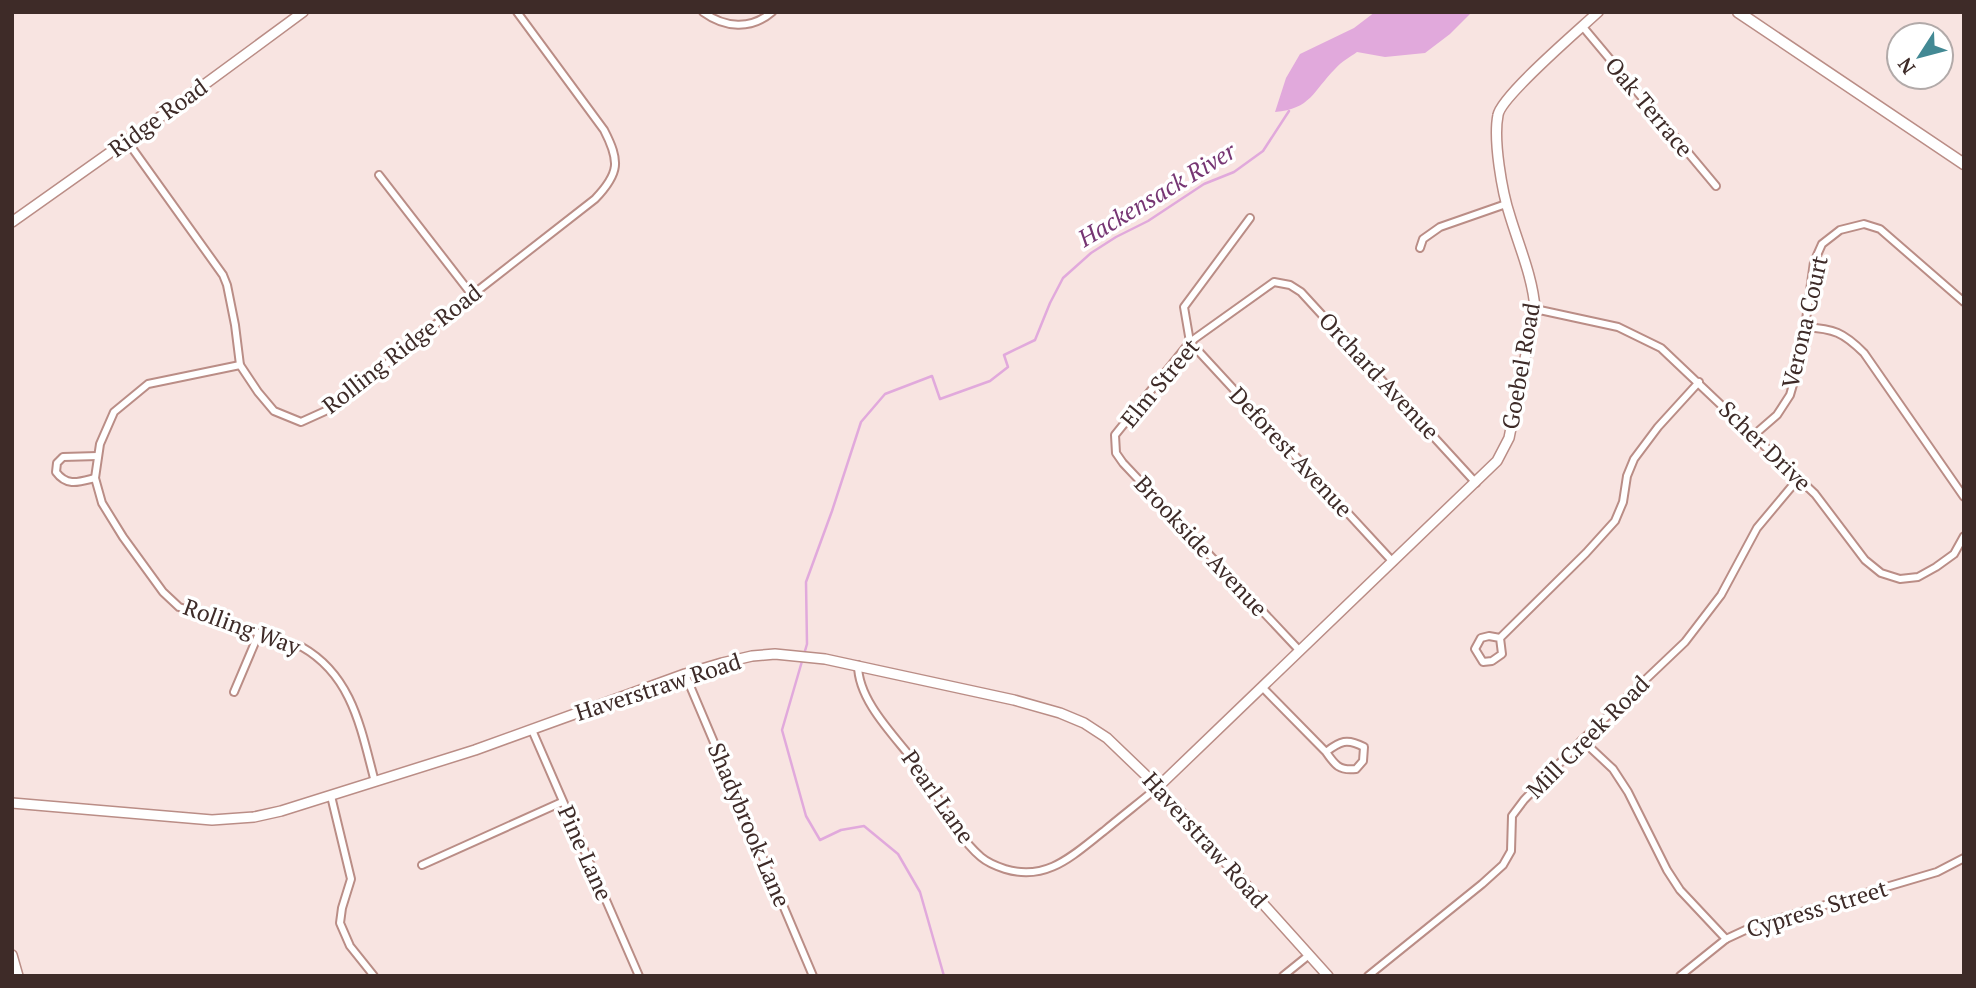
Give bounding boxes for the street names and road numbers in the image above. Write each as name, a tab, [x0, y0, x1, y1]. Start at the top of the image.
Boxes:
street label: Oak Terrace	[1598, 50, 1700, 163]
street label: Ridge Road	[102, 71, 213, 164]
street label: Verona Court	[1774, 252, 1835, 391]
street label: Rolling Ridge Road	[316, 277, 488, 421]
street label: Goebel Road	[1494, 300, 1547, 432]
street label: Orchard Avenue	[1312, 305, 1447, 446]
street label: Elm Street	[1113, 331, 1206, 434]
street label: Deforest Avenue	[1223, 380, 1360, 523]
street label: Scher Drive	[1712, 394, 1818, 498]
street label: Brookside Avenue	[1128, 469, 1275, 623]
street label: Rolling Way	[179, 591, 305, 662]
street label: Haverstraw Road	[571, 645, 745, 728]
street label: Mill Creek Road	[1519, 668, 1656, 805]
street label: Shadybrook Lane	[701, 738, 798, 912]
street label: Pearl Lane	[895, 744, 982, 849]
street label: Haverstraw Road	[1136, 765, 1275, 914]
street label: Pine Lane	[551, 800, 620, 905]
street label: Cypress Street	[1742, 872, 1892, 945]

